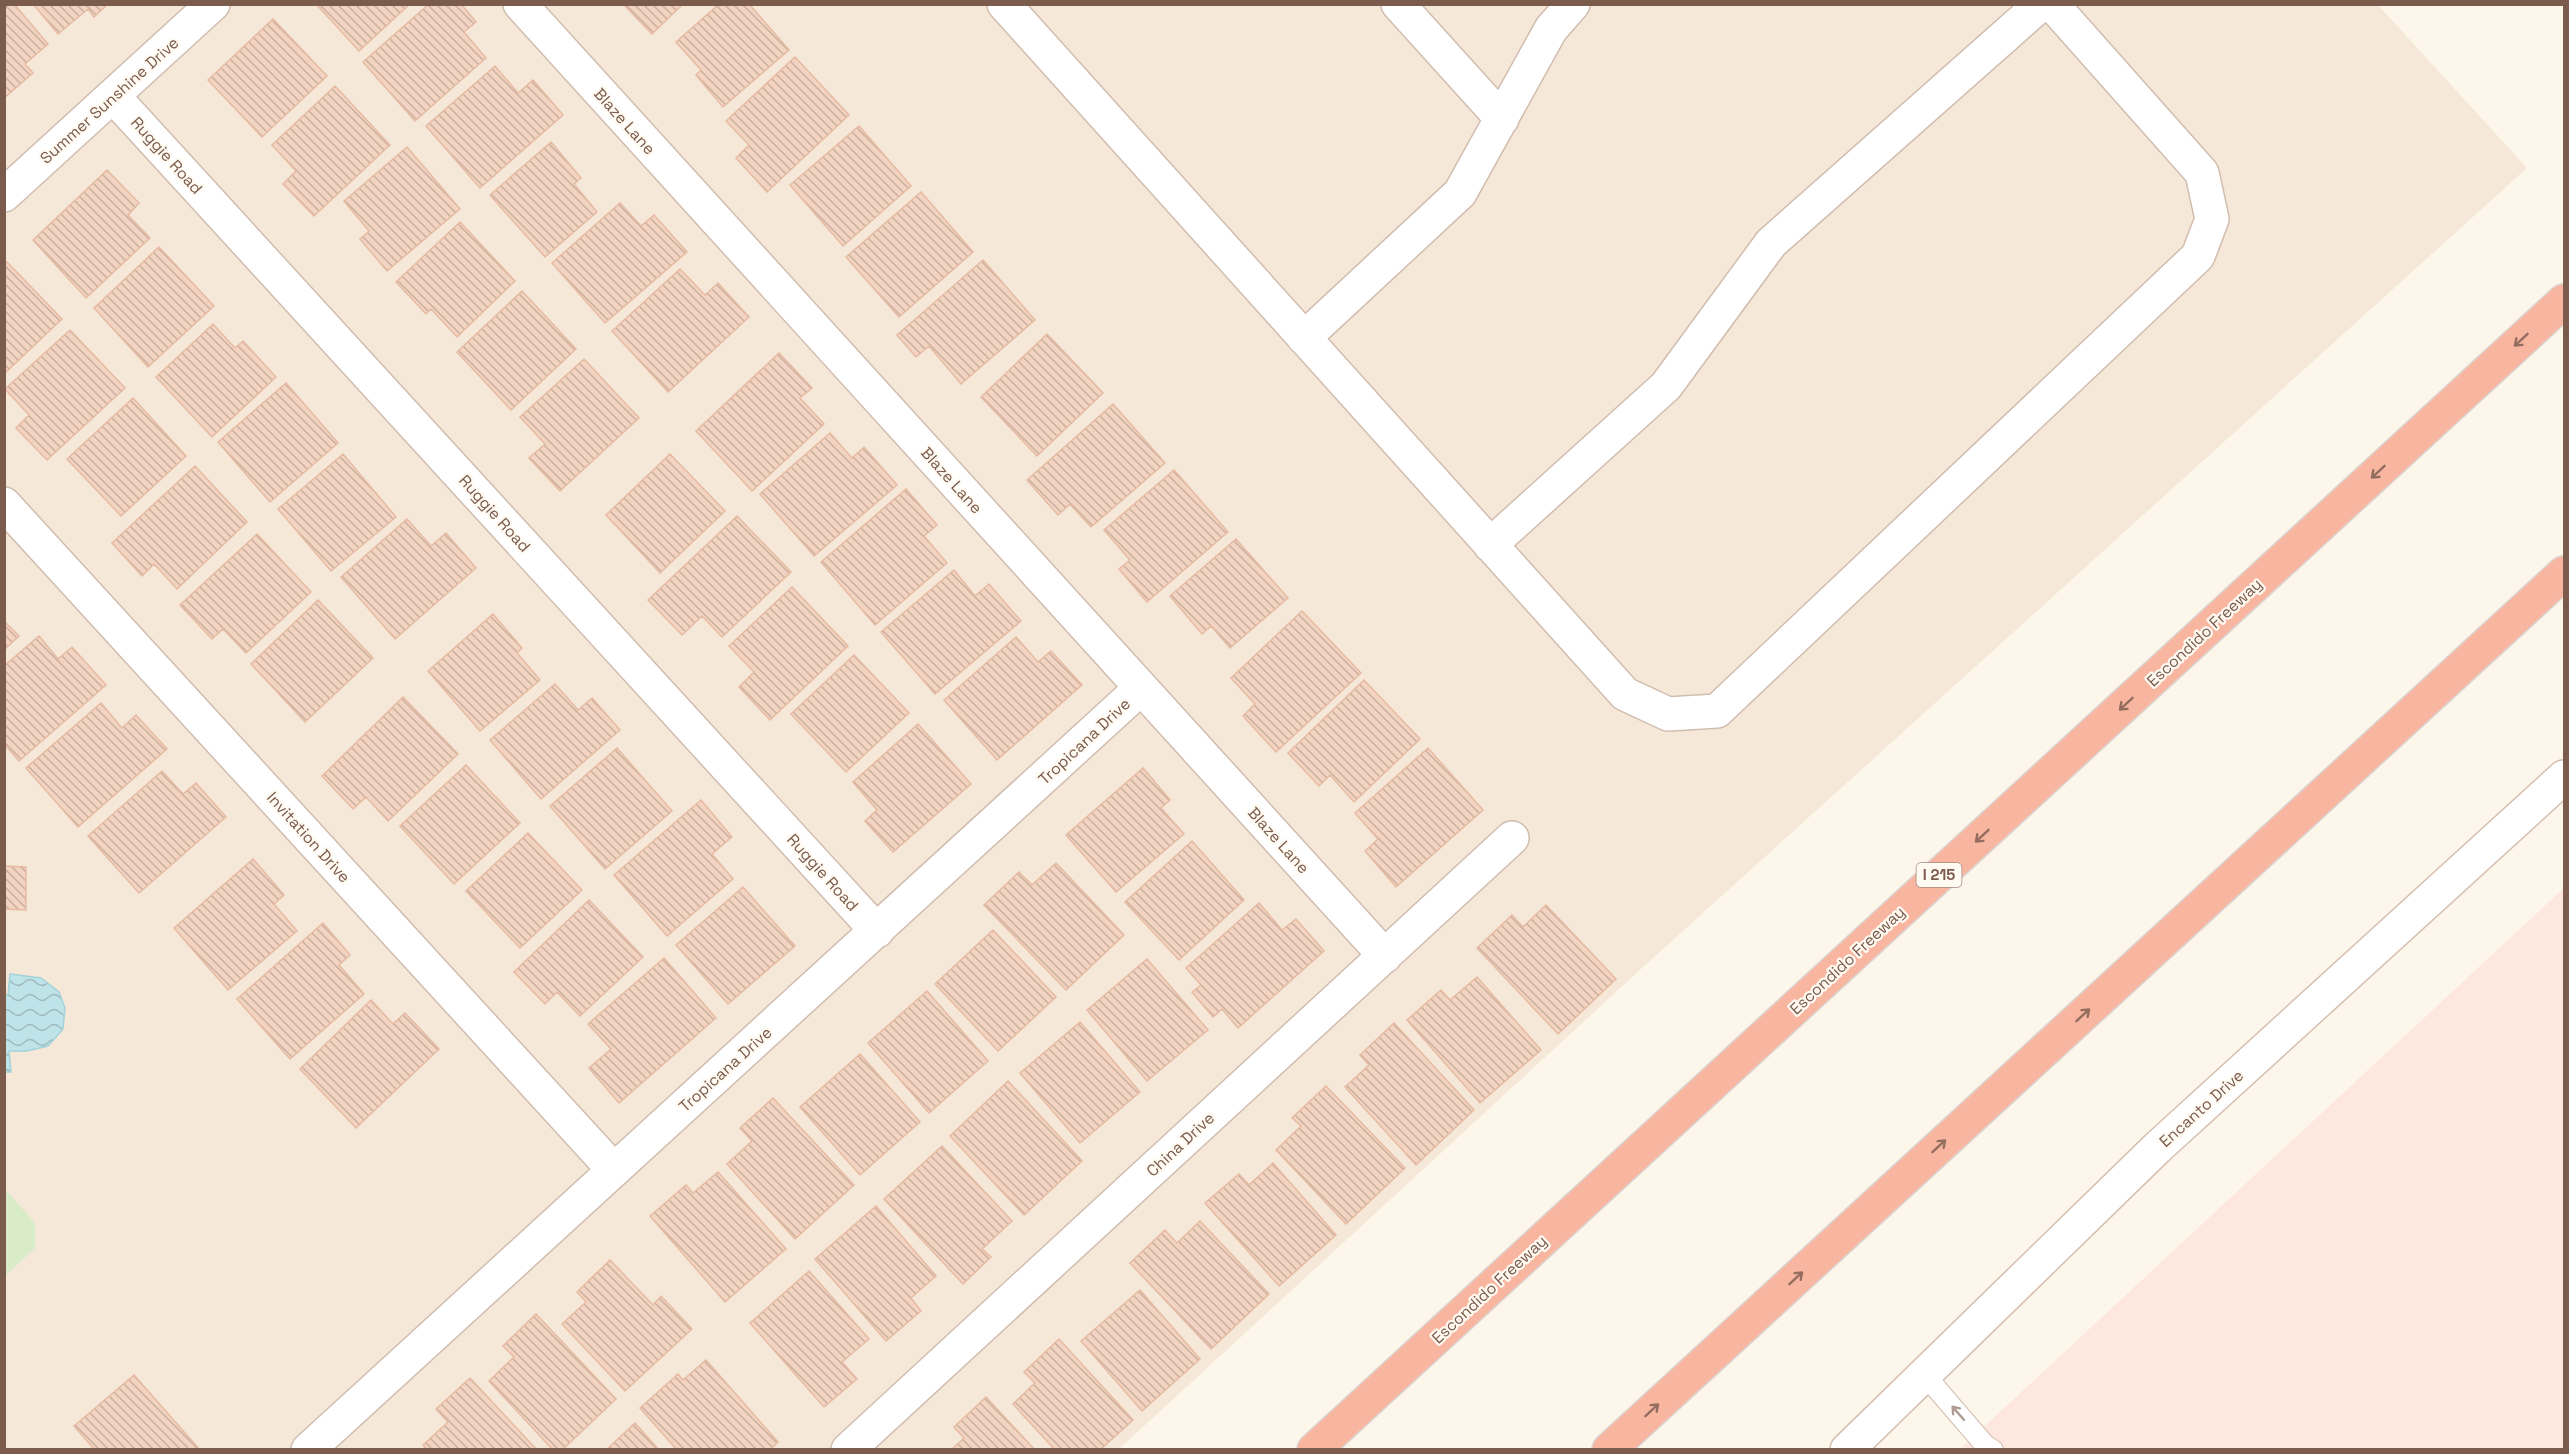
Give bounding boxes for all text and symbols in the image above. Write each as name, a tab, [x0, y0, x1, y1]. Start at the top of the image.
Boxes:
street label: Summer Sunshine Drive	[35, 32, 183, 168]
street label: Blaze Lane	[589, 84, 660, 159]
street label: Ruggie Road	[126, 112, 207, 198]
one-way arrow	[2514, 333, 2529, 348]
street label: Blaze Lane	[916, 443, 987, 518]
one-way arrow	[2370, 465, 2385, 480]
street label: Ruggie Road	[454, 470, 535, 556]
street label: Escondido Freeway	[2142, 574, 2266, 691]
street label: Tropicana Drive	[1034, 693, 1135, 789]
one-way arrow	[2119, 697, 2134, 711]
street label: Invitation Drive	[262, 787, 355, 887]
street label: Blaze Lane	[1243, 803, 1314, 878]
street label: Ruggie Road	[782, 829, 863, 915]
one-way arrow	[1975, 829, 1990, 843]
road number: I 215	[1916, 863, 1962, 887]
street label: Escondido Freeway	[1785, 902, 1909, 1019]
one-way arrow	[2075, 1008, 2090, 1022]
street label: Tropicana Drive	[674, 1022, 776, 1117]
street label: Encanto Drive	[2155, 1065, 2248, 1152]
street label: China Drive	[1142, 1108, 1219, 1181]
one-way arrow	[1932, 1139, 1947, 1154]
street label: Escondido Freeway	[1427, 1231, 1551, 1348]
one-way arrow	[1788, 1271, 1803, 1285]
one-way arrow	[1644, 1403, 1659, 1417]
one-way arrow	[1951, 1406, 1965, 1421]

